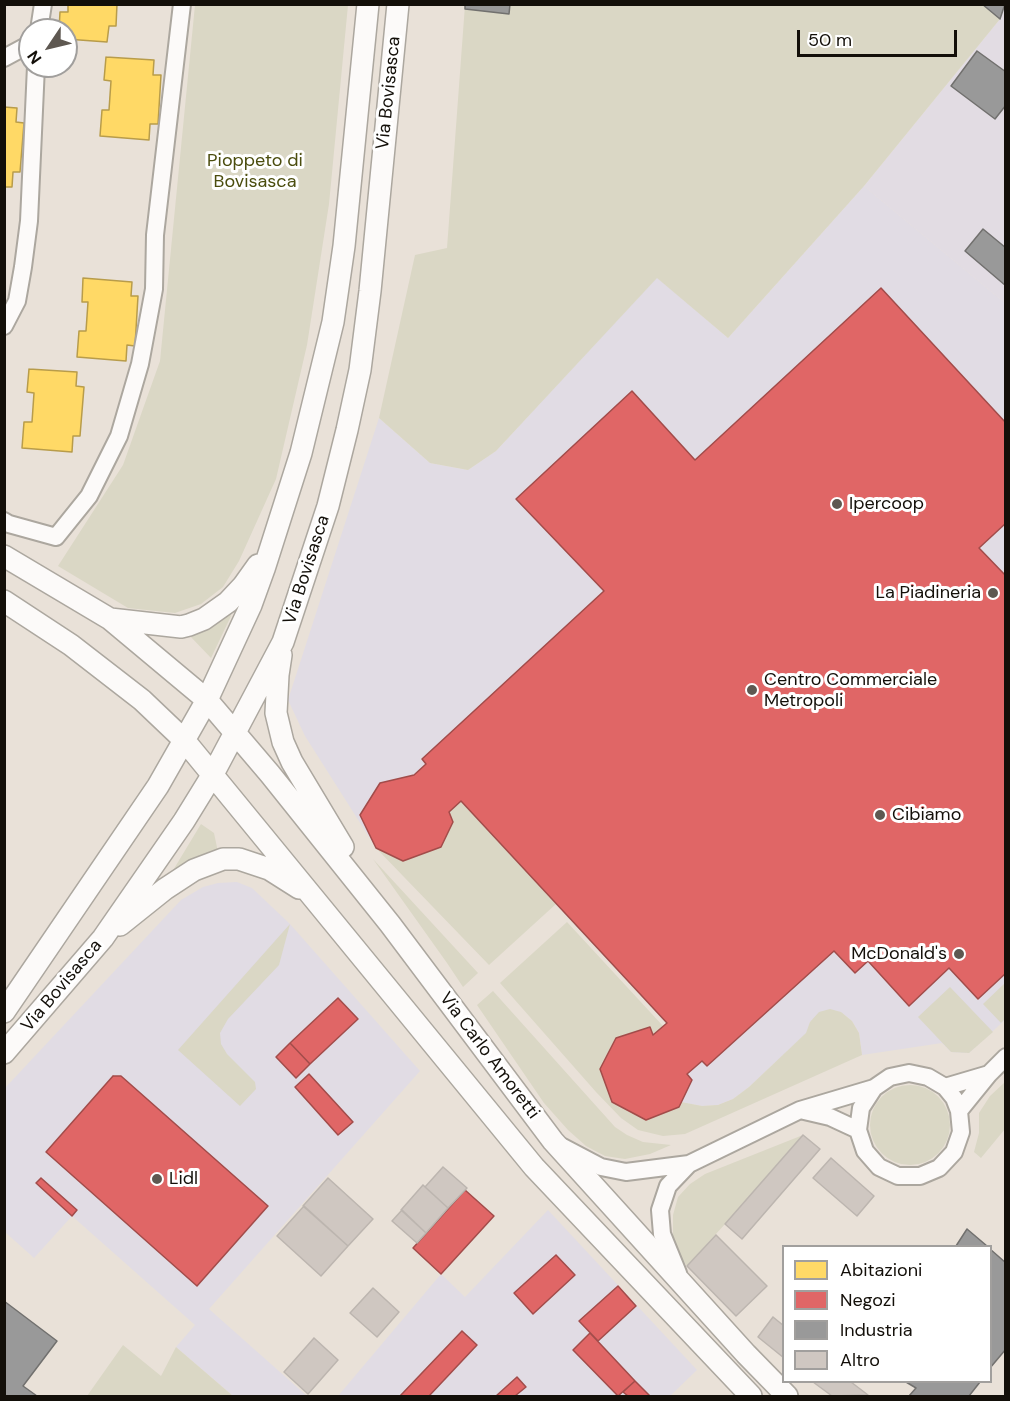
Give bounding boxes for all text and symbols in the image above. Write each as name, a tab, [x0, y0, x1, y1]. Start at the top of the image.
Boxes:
north arrow	[18, 18, 78, 78]
scale bar	[800, 18, 960, 56]
text: 50 m	[808, 28, 852, 52]
street label: Via Bovisasca	[372, 35, 406, 151]
text: N	[23, 47, 46, 68]
park label: Pioppeto di Bovisasca	[207, 150, 303, 192]
place label: Ipercoop	[849, 493, 924, 515]
marker: Ipercoop	[830, 497, 844, 511]
street label: Via Bovisasca	[279, 513, 335, 627]
place label: La Piadineria	[875, 582, 981, 604]
marker: La Piadineria	[986, 586, 1000, 600]
place label: Centro Commerciale Metropoli	[764, 669, 937, 712]
marker: Centro Commerciale Metropoli	[745, 683, 759, 697]
place label: Cibiamo	[892, 804, 961, 826]
marker: Cibiamo	[873, 808, 887, 822]
street label: Via Bovisasca	[17, 935, 107, 1037]
place label: McDonald's	[851, 943, 947, 965]
marker: McDonald's	[952, 947, 966, 961]
street label: Via Carlo Amoretti	[434, 988, 544, 1124]
place label: Lidl	[169, 1168, 198, 1190]
marker: Lidl	[150, 1172, 164, 1186]
legend	[782, 1245, 992, 1383]
text: Abitazioni	[840, 1258, 922, 1282]
text: Negozi	[840, 1288, 896, 1312]
text: Industria	[840, 1318, 913, 1342]
text: Altro	[840, 1348, 880, 1372]

